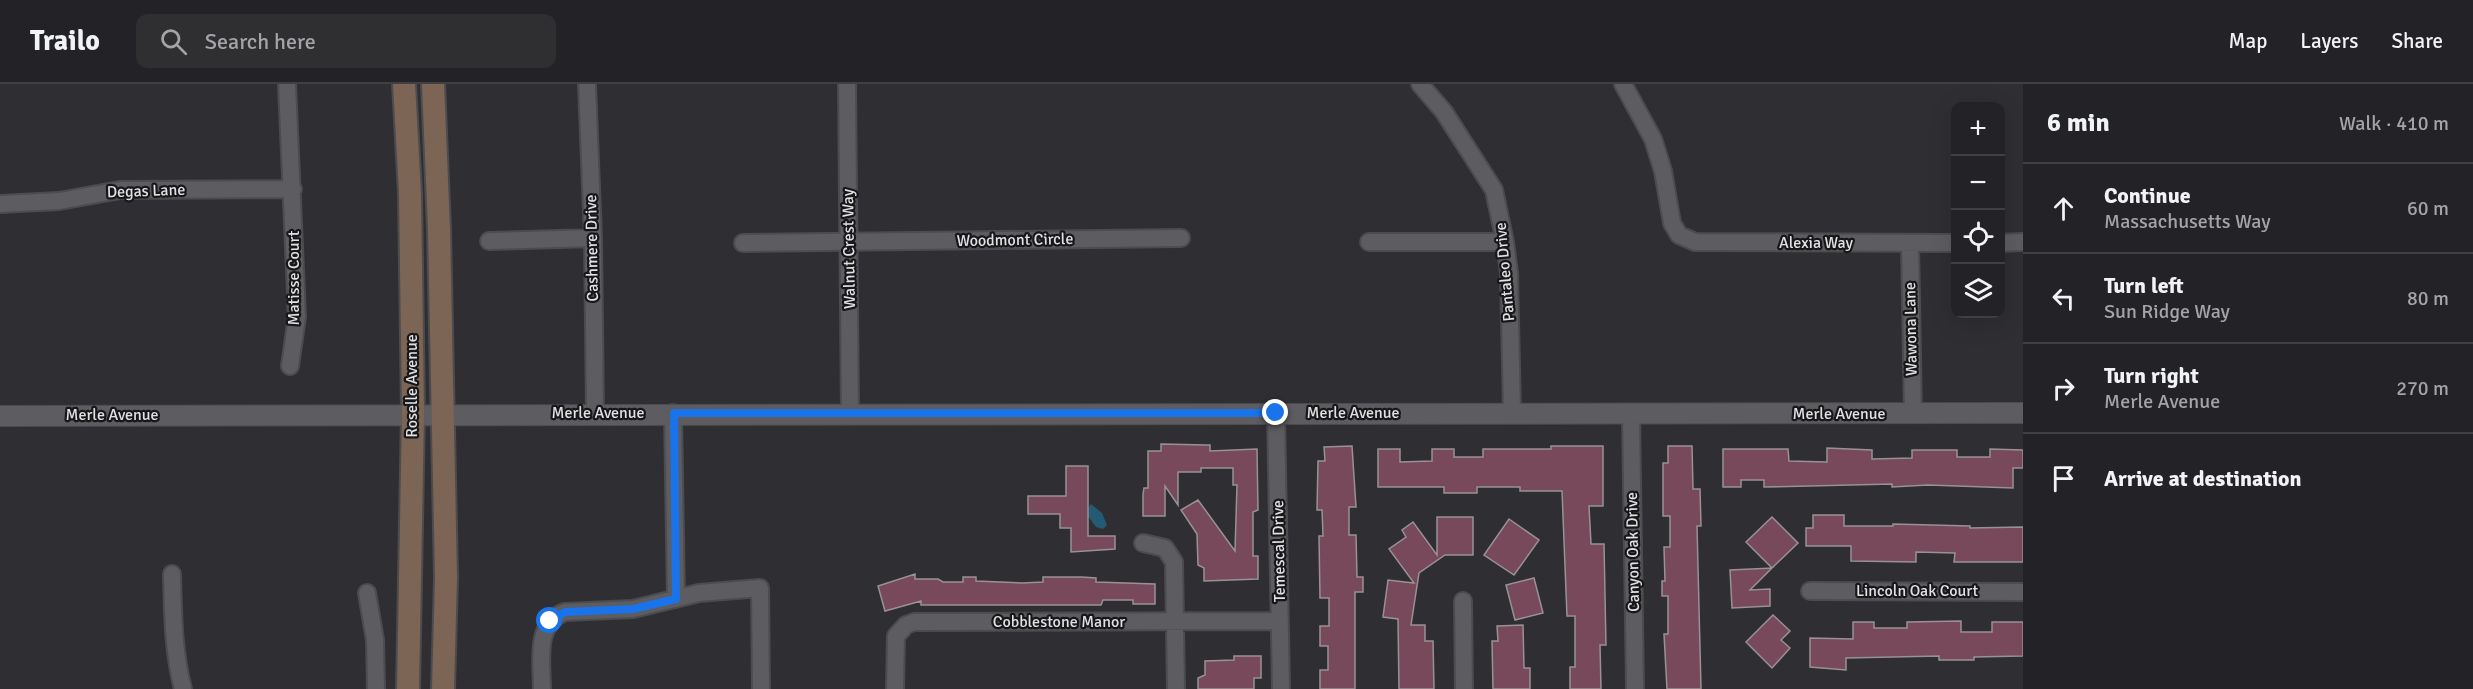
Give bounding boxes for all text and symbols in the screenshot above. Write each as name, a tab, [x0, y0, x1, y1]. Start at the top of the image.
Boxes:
search box	[136, 14, 556, 68]
text: Trailo	[30, 24, 100, 58]
icon: search	[157, 25, 190, 58]
text: Search here	[205, 28, 316, 55]
text: Map	[2229, 28, 2267, 54]
text: Layers	[2300, 28, 2358, 54]
text: Share	[2391, 28, 2443, 54]
map controls	[1951, 102, 2005, 318]
button: +	[1951, 102, 2005, 156]
text: 6 min	[2047, 107, 2110, 139]
text: Walk · 410 m	[2339, 111, 2449, 136]
button: −	[1951, 156, 2005, 210]
street label: Degas Lane	[106, 180, 186, 202]
text: Continue	[2104, 182, 2191, 209]
street label: Walnut Crest Way	[838, 188, 860, 309]
icon: ahead	[2047, 192, 2080, 225]
street label: Cashmere Drive	[581, 194, 603, 302]
text: 60 m	[2407, 196, 2449, 221]
text: Massachusetts Way	[2104, 209, 2271, 234]
button: locate	[1951, 210, 2005, 264]
street label: Pantaleo Drive	[1491, 222, 1519, 322]
street label: Woodmont Circle	[956, 229, 1074, 251]
street label: Matisse Court	[284, 230, 304, 325]
street label: Alexia Way	[1779, 233, 1854, 253]
button: layers	[1951, 264, 2005, 318]
text: Turn left	[2104, 272, 2184, 299]
street label: Wawona Lane	[1900, 282, 1922, 376]
icon: left	[2047, 282, 2080, 315]
text: 80 m	[2407, 286, 2449, 311]
text: Sun Ridge Way	[2104, 299, 2230, 324]
street label: Roselle Avenue	[402, 334, 422, 438]
text: Turn right	[2104, 362, 2199, 389]
icon: right	[2047, 372, 2080, 405]
text: 270 m	[2396, 376, 2449, 401]
text: Merle Avenue	[2104, 389, 2220, 414]
route end	[1262, 399, 1288, 425]
street label: Merle Avenue	[552, 403, 644, 423]
street label: Merle Avenue	[1307, 403, 1399, 423]
street label: Merle Avenue	[1793, 404, 1885, 424]
street label: Merle Avenue	[66, 405, 158, 425]
icon: arrive	[2047, 462, 2080, 495]
text: Arrive at destination	[2104, 465, 2301, 492]
street label: Canyon Oak Drive	[1622, 492, 1644, 612]
street label: Temescal Drive	[1268, 500, 1290, 602]
street label: Lincoln Oak Court	[1856, 581, 1979, 601]
route start	[536, 607, 562, 633]
street label: Cobblestone Manor	[993, 612, 1125, 632]

